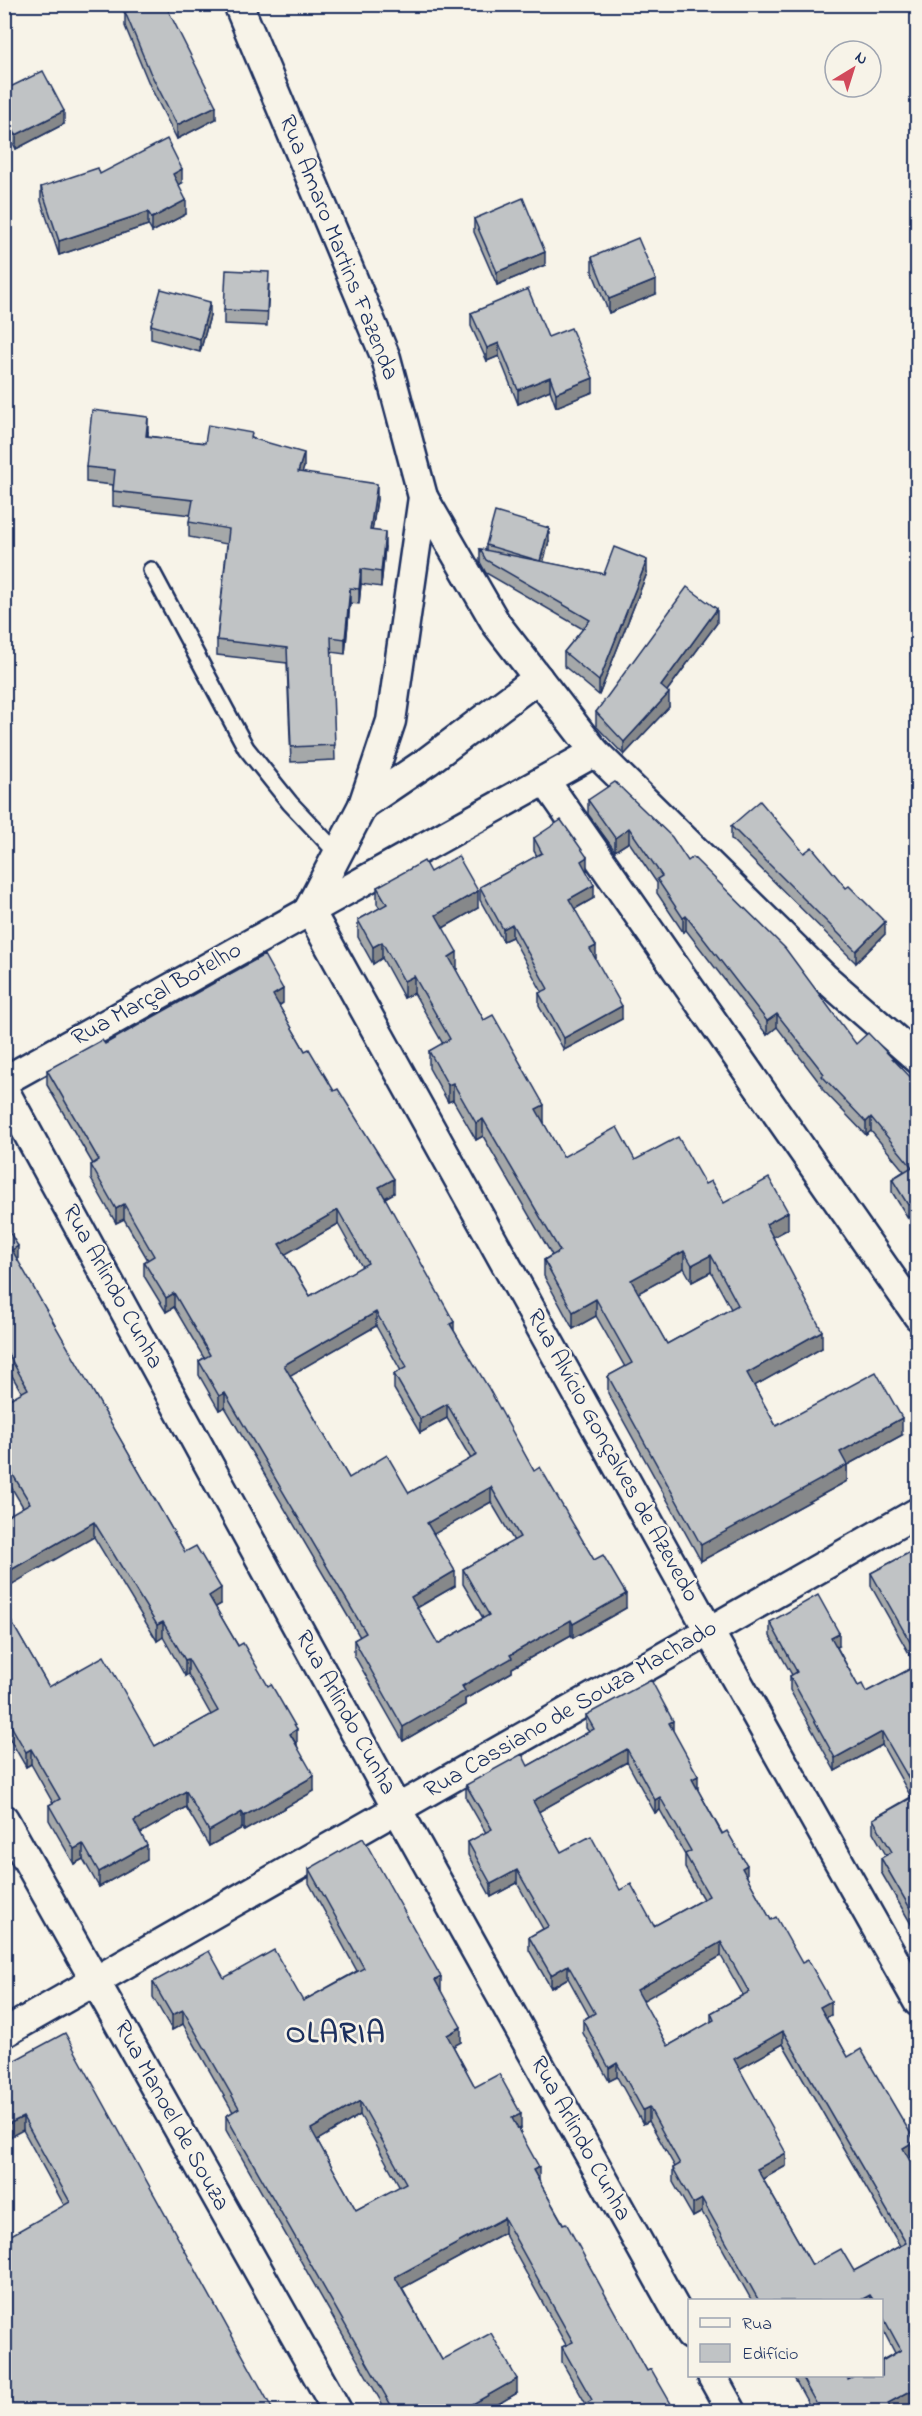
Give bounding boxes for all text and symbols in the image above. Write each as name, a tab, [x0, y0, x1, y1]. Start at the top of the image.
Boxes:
north arrow	[823, 39, 883, 99]
text: N	[849, 46, 873, 72]
street label: Rua Amaro Martins Fazenda	[269, 110, 407, 386]
street label: Rua Marçal Botelho	[65, 934, 249, 1056]
street label: Rua Arlindo Cunha	[52, 1198, 172, 1376]
street label: Rua Alvício Gonçalves de Azevedo	[517, 1303, 707, 1609]
street label: Rua Cassiano de Souza Machado	[418, 1612, 724, 1808]
street label: Rua Arlindo Cunha	[285, 1624, 405, 1802]
district label: OLARIA	[286, 2013, 386, 2057]
street label: Rua Manoel de Souza	[104, 2014, 238, 2218]
street label: Rua Arlindo Cunha	[520, 2050, 640, 2228]
legend	[688, 2299, 883, 2377]
text: Rua	[742, 2312, 772, 2338]
text: Edifício	[742, 2342, 798, 2368]

